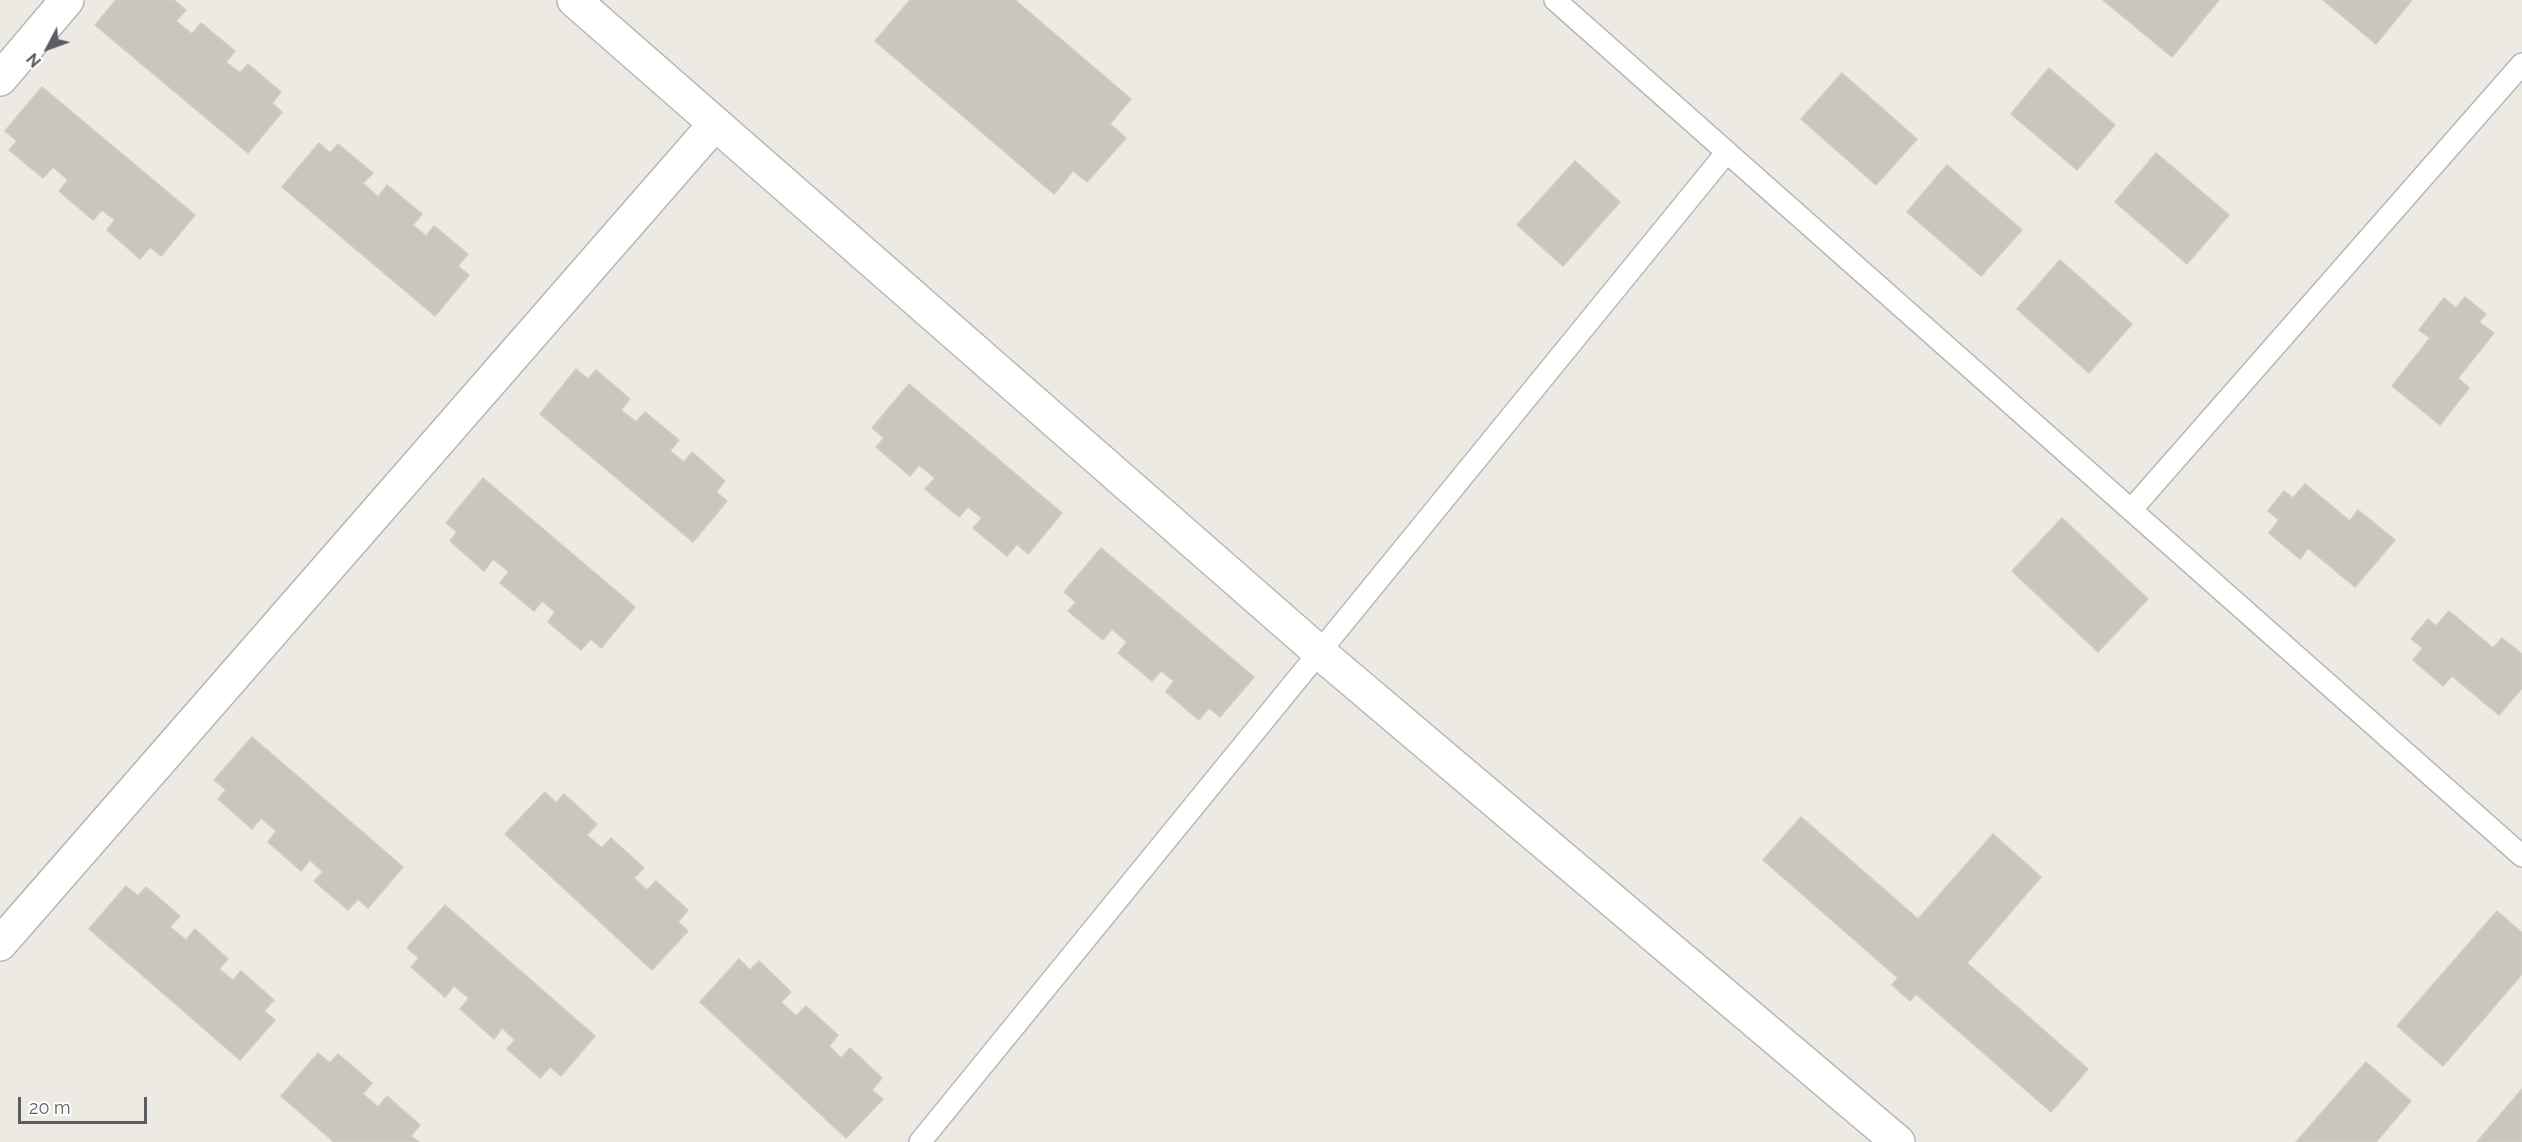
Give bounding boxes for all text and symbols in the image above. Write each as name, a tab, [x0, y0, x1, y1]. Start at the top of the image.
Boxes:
north arrow	[18, 18, 78, 78]
text: N	[23, 49, 45, 71]
scale bar	[21, 1085, 150, 1123]
text: 20 m	[29, 1097, 71, 1118]

